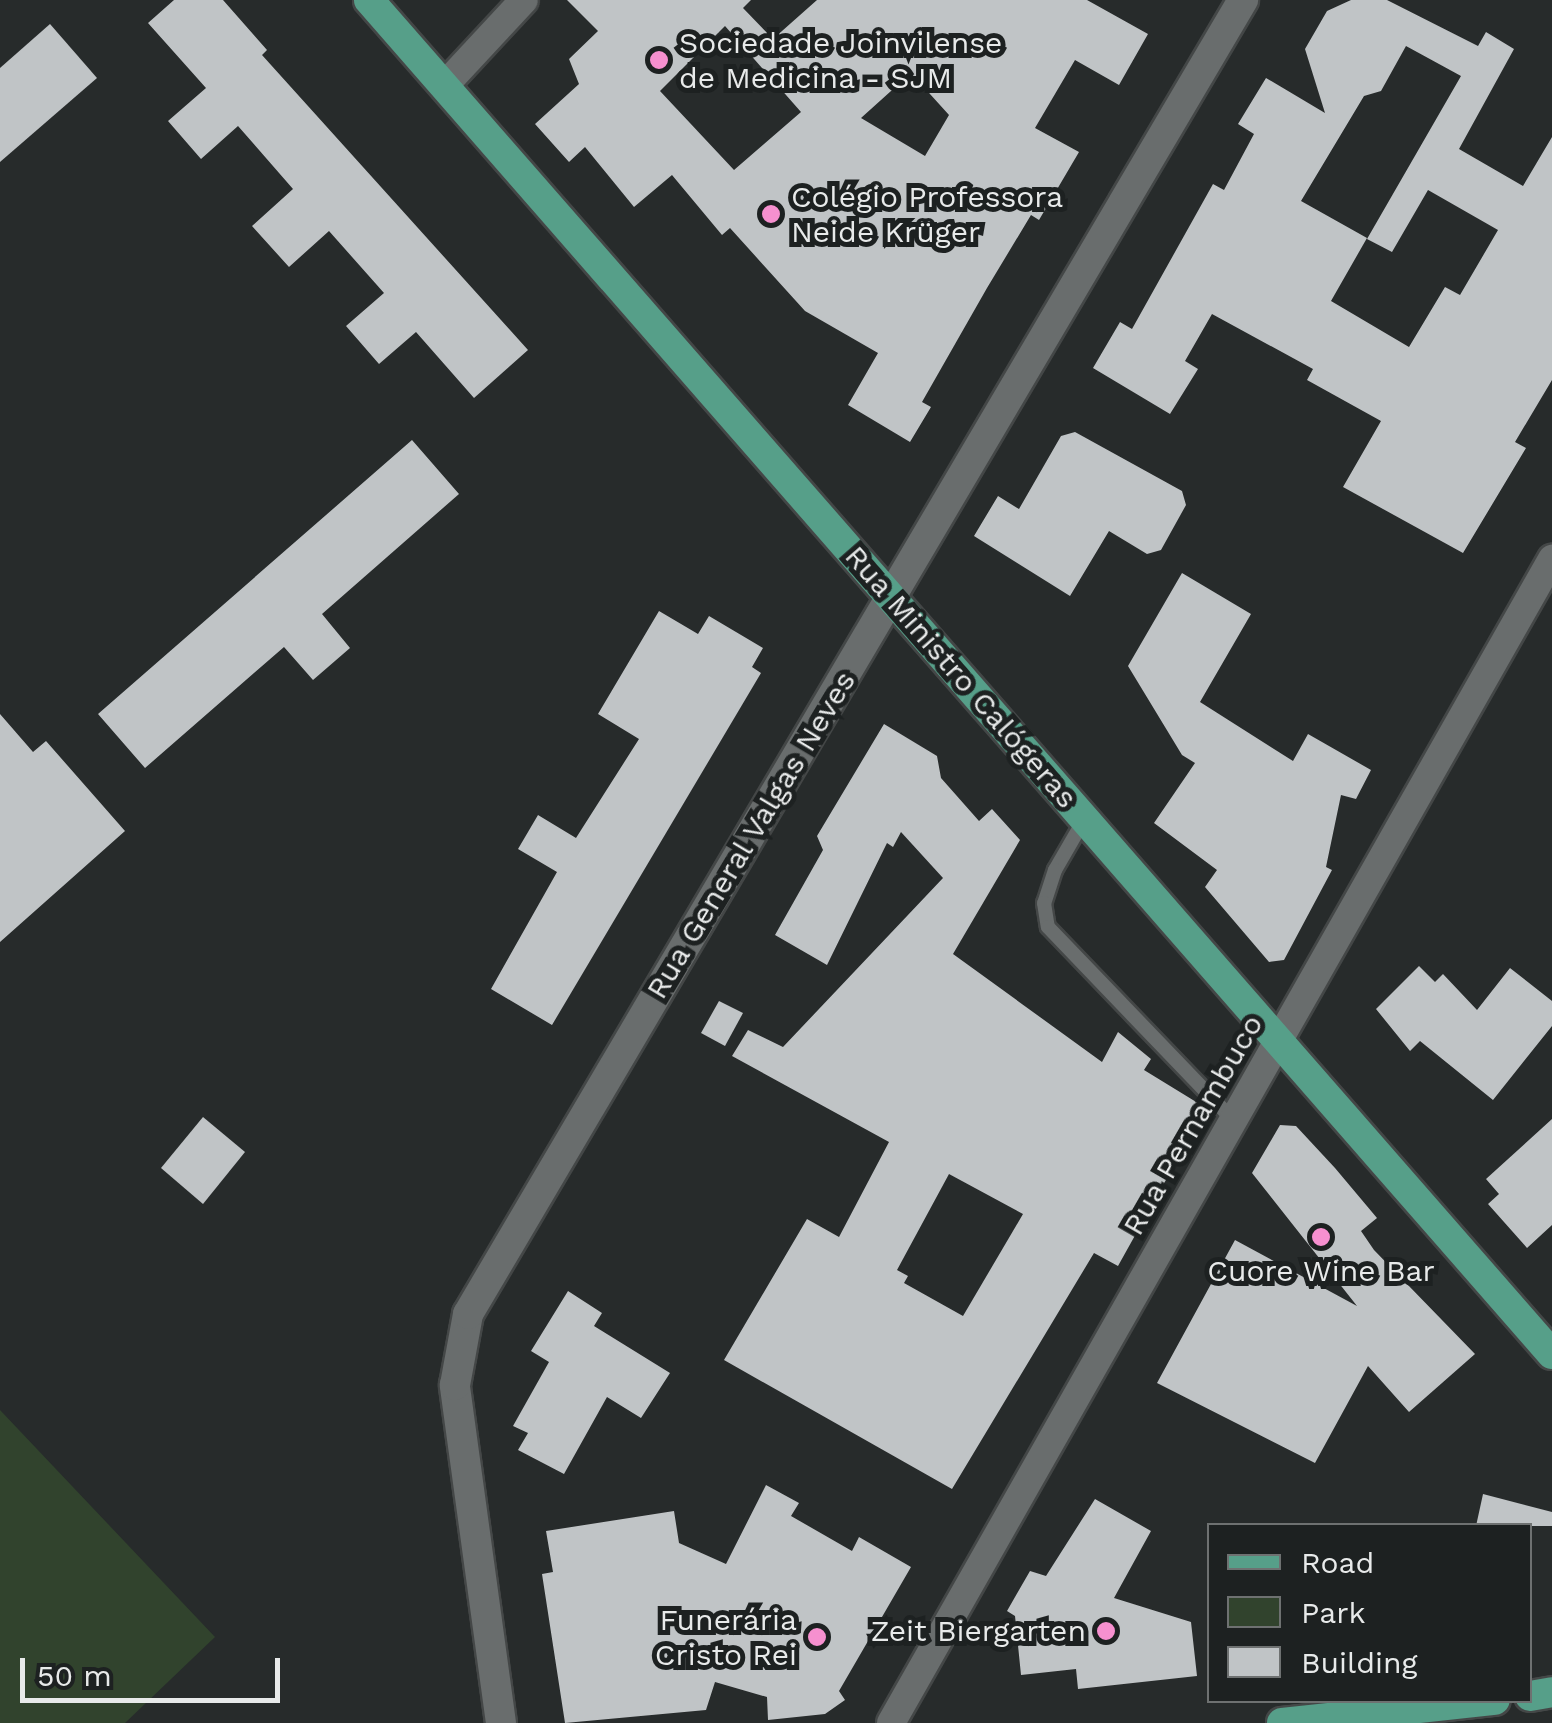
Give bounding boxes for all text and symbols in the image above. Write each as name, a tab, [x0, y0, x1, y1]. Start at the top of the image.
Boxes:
place label: Sociedade Joinvilense de Medicina - SJM	[679, 25, 1003, 96]
marker: Sociedade Joinvilense de Medicina - SJM	[648, 49, 670, 71]
place label: Colégio Professora Neide Krüger	[791, 179, 1063, 250]
marker: Colégio Professora Neide Krüger	[760, 203, 782, 225]
street label: Rua Ministro Calógeras	[837, 538, 1085, 816]
street label: Rua General Valgas Neves	[638, 663, 864, 1007]
street label: Rua Pernambuco	[1115, 1008, 1271, 1242]
marker: Cuore Wine Bar	[1310, 1226, 1332, 1248]
place label: Cuore Wine Bar	[1207, 1253, 1435, 1289]
legend	[1207, 1523, 1532, 1703]
text: Road	[1301, 1545, 1374, 1580]
text: Park	[1301, 1595, 1366, 1630]
place label: Funerária Cristo Rei	[655, 1602, 797, 1672]
place label: Zeit Biergarten	[871, 1613, 1086, 1649]
marker: Zeit Biergarten	[1095, 1620, 1117, 1642]
marker: Funerária Cristo Rei	[806, 1626, 828, 1648]
scale bar	[25, 1638, 285, 1700]
text: Building	[1301, 1645, 1418, 1680]
text: 50 m	[37, 1658, 112, 1693]

